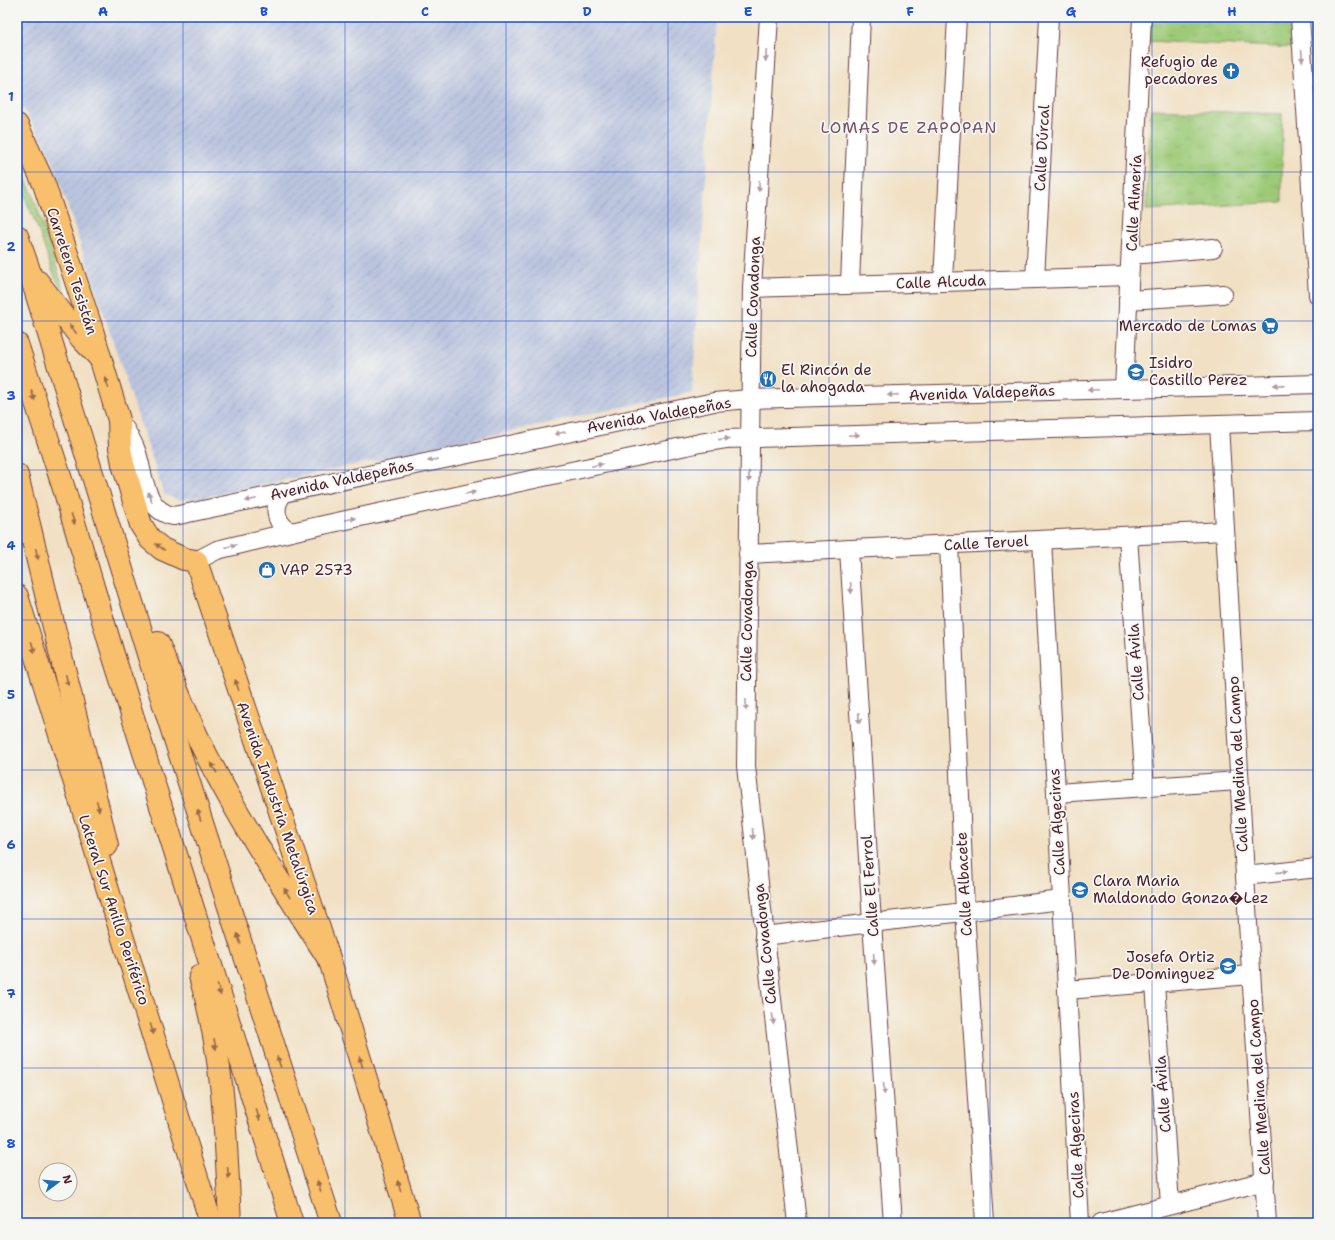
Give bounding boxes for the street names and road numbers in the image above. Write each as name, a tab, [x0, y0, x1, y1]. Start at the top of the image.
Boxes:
street label: Calle Dúrcal	[1030, 104, 1054, 192]
street label: Calle Almería	[1121, 153, 1147, 252]
street label: Carretera Tesistán	[42, 205, 102, 337]
street label: Calle Covadonga	[741, 235, 765, 358]
street label: Calle Alcuda	[895, 270, 987, 294]
street label: Avenida Valdepeñas	[908, 380, 1056, 406]
street label: Avenida Valdepeñas	[585, 392, 733, 438]
street label: Avenida Valdepeñas	[268, 455, 416, 505]
street label: Calle Teruel	[943, 531, 1029, 555]
street label: Calle Covadonga	[736, 559, 758, 682]
street label: Calle Ávila	[1122, 622, 1149, 701]
street label: Calle Medina del Campo	[1223, 675, 1253, 853]
street label: Avenida Industria Metalúrgica	[232, 699, 324, 918]
street label: Calle Algeciras	[1044, 768, 1070, 876]
street label: Lateral Sur Anillo Periférico	[74, 812, 154, 1008]
street label: Calle Albacete	[951, 831, 977, 937]
street label: Calle El Ferrol	[856, 834, 884, 938]
street label: Calle Covadonga	[749, 882, 781, 1005]
street label: Calle Medina del Campo	[1243, 998, 1275, 1176]
street label: Calle Ávila	[1149, 1054, 1176, 1133]
street label: Calle Algeciras	[1063, 1091, 1089, 1199]

